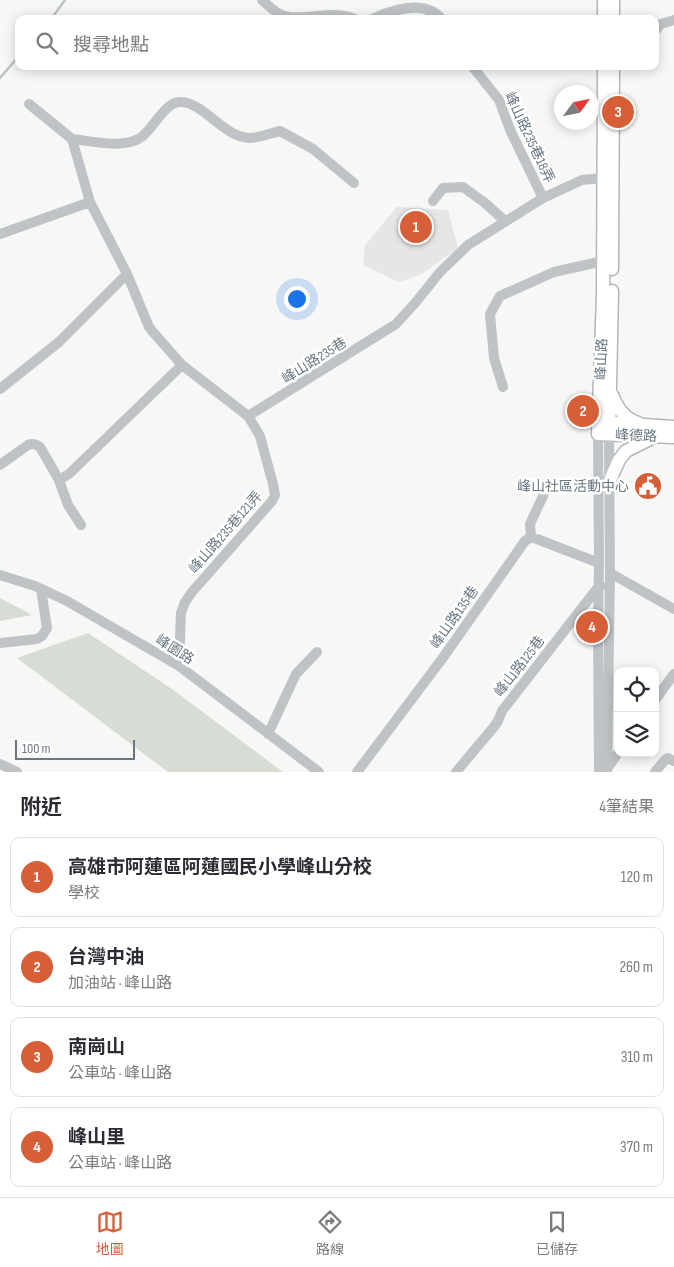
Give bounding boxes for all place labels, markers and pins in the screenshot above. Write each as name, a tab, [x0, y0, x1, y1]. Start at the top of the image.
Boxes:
pin: 3	[602, 93, 634, 131]
pin: 1	[400, 208, 432, 246]
pin: 2	[567, 392, 599, 430]
public building icon: 峰山社區活動中心	[633, 471, 663, 501]
place label: 峰山社區活動中心	[517, 478, 629, 495]
pin: 4	[576, 608, 608, 646]

